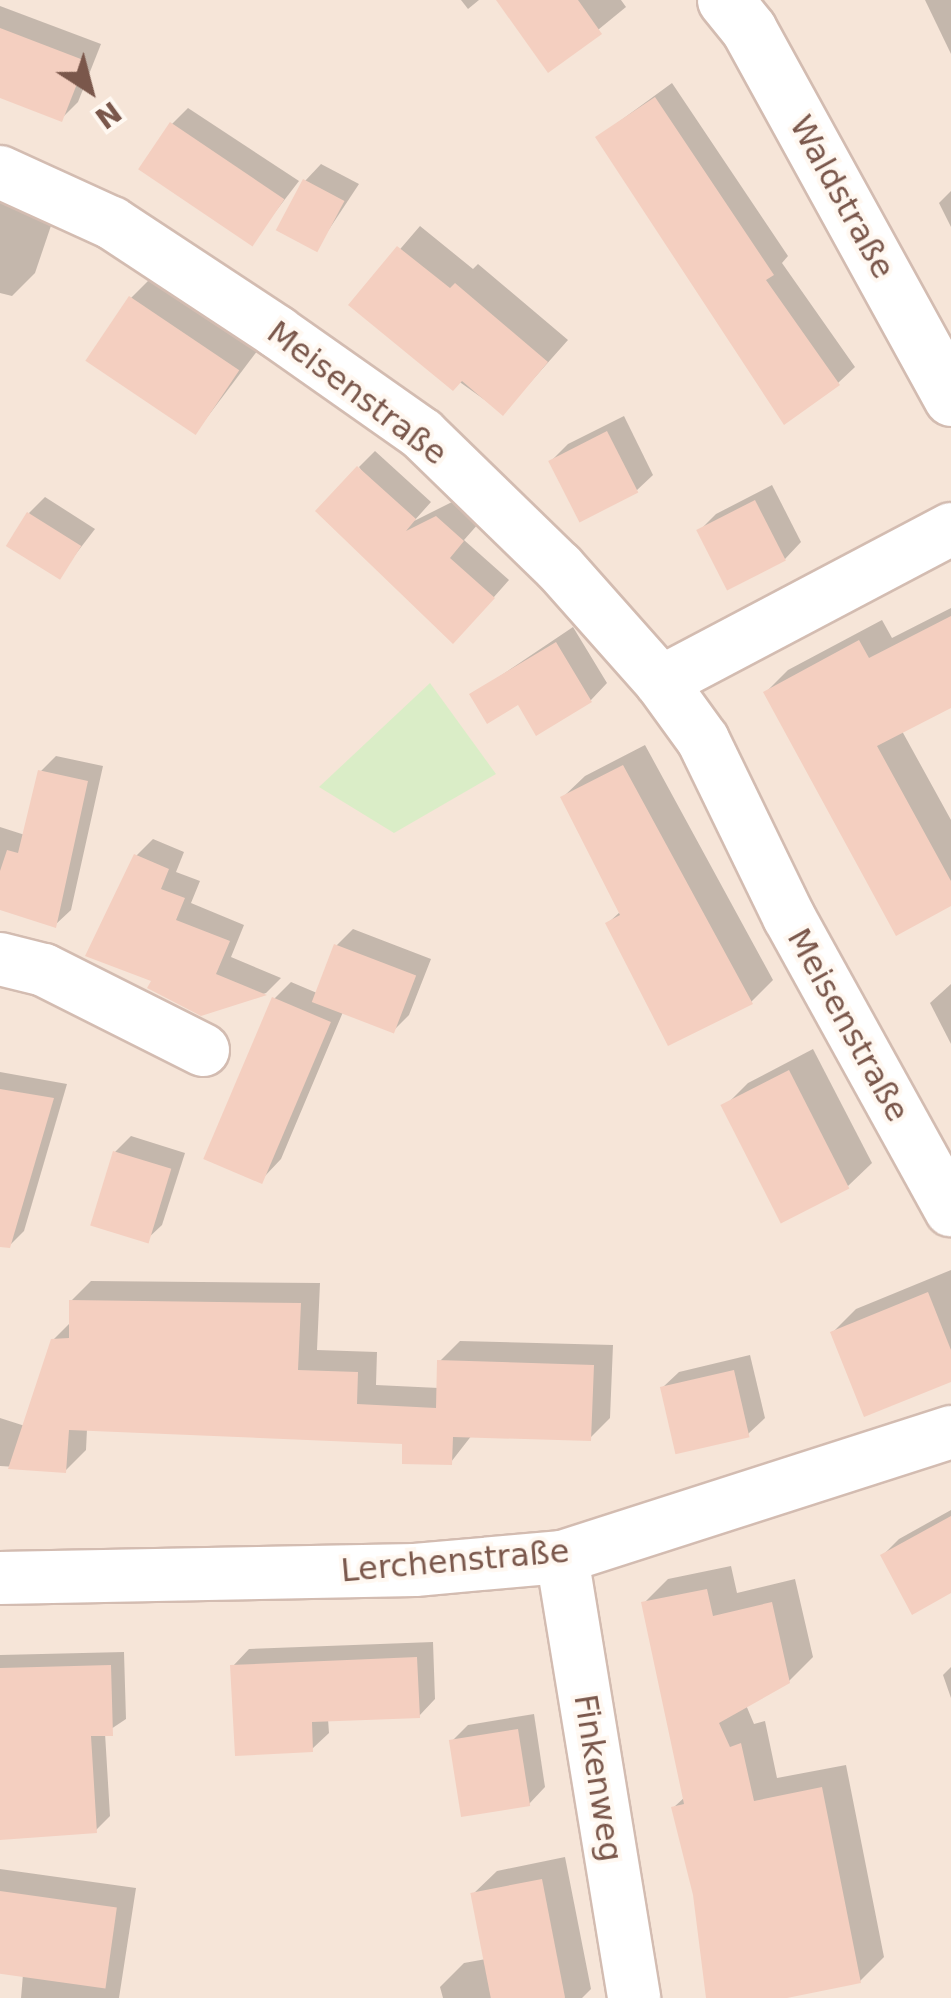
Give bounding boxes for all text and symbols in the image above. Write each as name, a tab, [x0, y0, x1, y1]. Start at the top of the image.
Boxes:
north arrow	[40, 40, 140, 140]
text: N	[89, 94, 127, 135]
street label: Waldstraße	[782, 109, 902, 285]
street label: Meisenstraße	[260, 313, 454, 473]
street label: Meisenstraße	[779, 922, 917, 1128]
street label: Lerchenstraße	[339, 1532, 571, 1590]
street label: Finkenweg	[566, 1692, 630, 1864]

